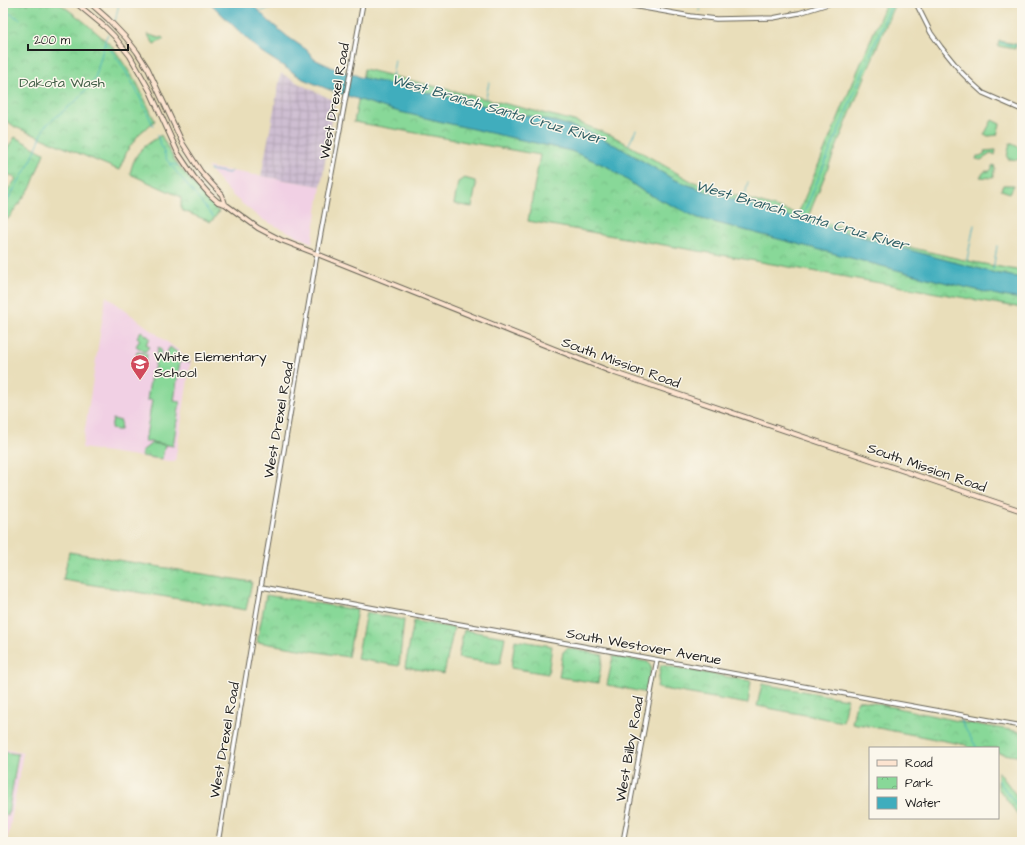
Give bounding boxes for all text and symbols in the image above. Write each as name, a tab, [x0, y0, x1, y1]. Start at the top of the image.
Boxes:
scale bar	[28, 26, 128, 52]
text: 200 m	[34, 32, 71, 49]
street label: West Drexel Road	[315, 42, 355, 161]
water label: West Branch Santa Cruz River	[389, 69, 608, 150]
park label: Dakota Wash	[19, 73, 105, 93]
water label: West Branch Santa Cruz River	[693, 175, 912, 256]
street label: South Mission Road	[559, 332, 683, 394]
place label: White Elementary School	[154, 347, 267, 383]
school or university icon: White Elementary School	[129, 353, 151, 381]
street label: West Drexel Road	[259, 361, 299, 480]
street label: South Mission Road	[864, 438, 989, 498]
street label: South Westover Avenue	[565, 623, 723, 671]
street label: West Drexel Road	[205, 681, 245, 800]
street label: West Bilby Road	[611, 695, 649, 803]
legend	[869, 747, 999, 819]
text: Road	[905, 755, 933, 772]
text: Park	[905, 775, 933, 792]
text: Water	[905, 795, 941, 812]

